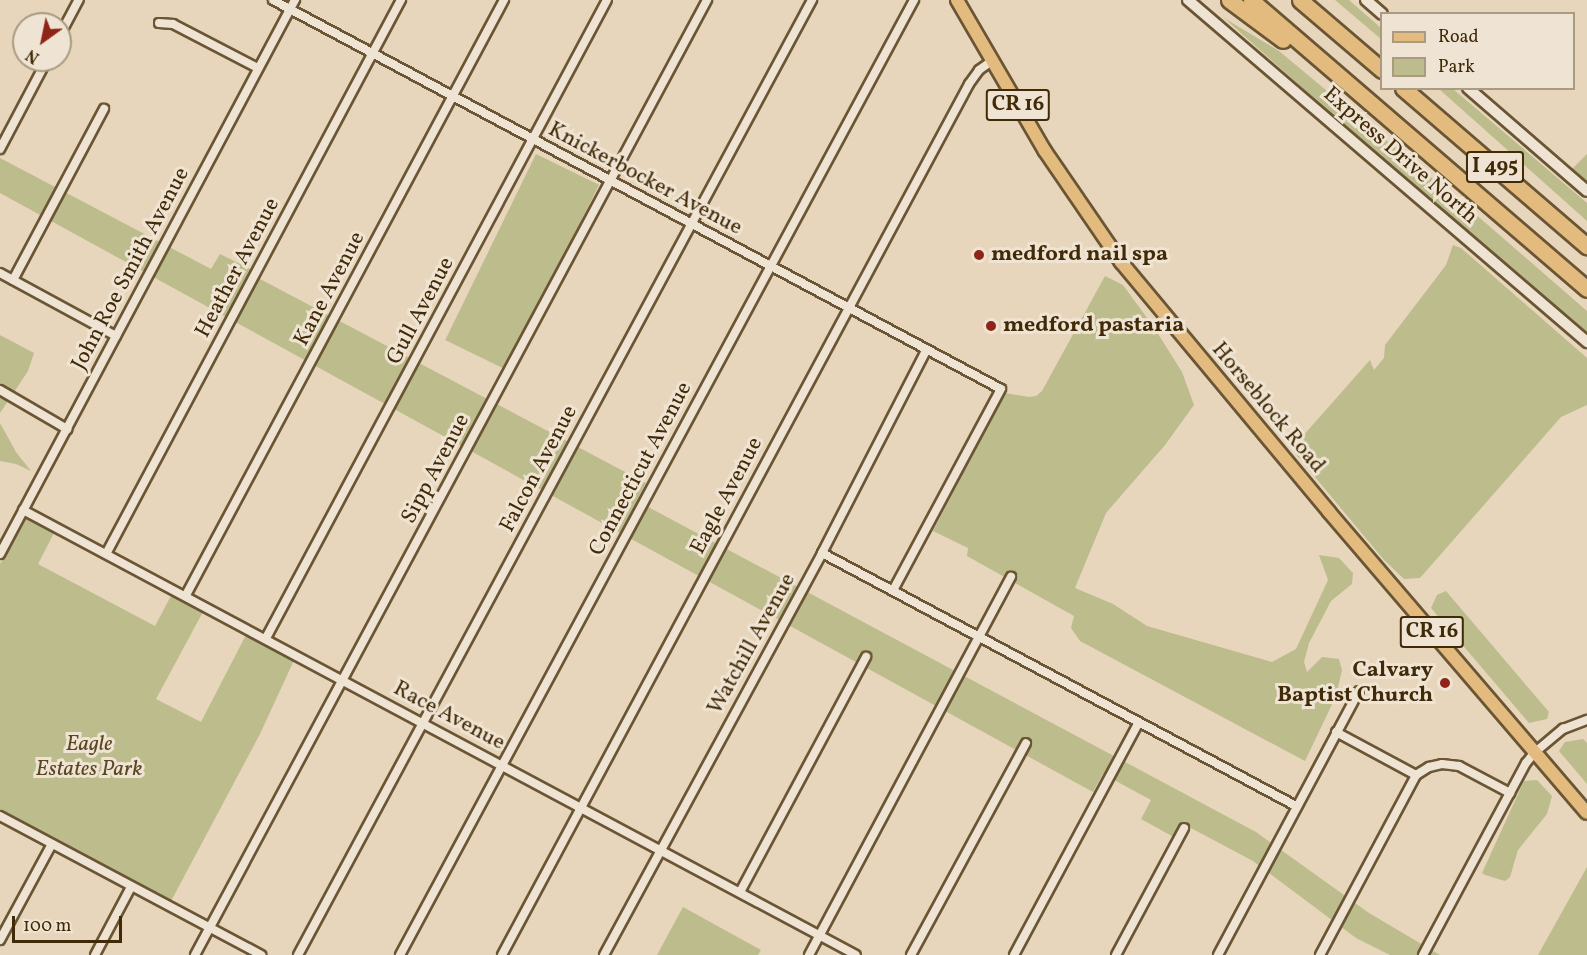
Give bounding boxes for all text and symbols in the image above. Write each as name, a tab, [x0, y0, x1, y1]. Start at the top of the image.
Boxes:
north arrow	[12, 12, 72, 72]
legend	[1380, 12, 1575, 90]
text: Road	[1438, 25, 1479, 50]
text: N	[22, 43, 44, 68]
text: Park	[1438, 55, 1475, 80]
street label: Express Drive North	[1317, 82, 1483, 230]
road number: CR 16	[985, 87, 1051, 123]
street label: Knickerbocker Avenue	[543, 117, 747, 241]
road number: I 495	[1465, 149, 1525, 185]
street label: John Roe Smith Avenue	[66, 163, 196, 375]
street label: Heather Avenue	[190, 194, 286, 342]
street label: Kane Avenue	[289, 227, 371, 351]
place label: medford nail spa	[991, 242, 1168, 268]
marker: medford nail spa	[972, 248, 986, 262]
street label: Gull Avenue	[382, 253, 460, 369]
place label: medford pastaria	[1003, 313, 1184, 339]
marker: medford pastaria	[984, 319, 998, 333]
street label: Horseblock Road	[1206, 337, 1330, 479]
street label: Connecticut Avenue	[584, 377, 698, 561]
street label: Falcon Avenue	[495, 401, 583, 537]
street label: Sipp Avenue	[396, 410, 476, 528]
street label: Eagle Avenue	[685, 433, 769, 559]
street label: Watchill Avenue	[702, 569, 802, 719]
road number: CR 16	[1399, 614, 1465, 650]
place label: Calvary Baptist Church	[1277, 657, 1433, 708]
street label: Race Avenue	[389, 676, 509, 756]
marker: Calvary Baptist Church	[1438, 676, 1452, 690]
park label: Eagle Estates Park	[36, 731, 142, 782]
scale bar	[15, 904, 124, 942]
text: 100 m	[23, 914, 72, 939]

